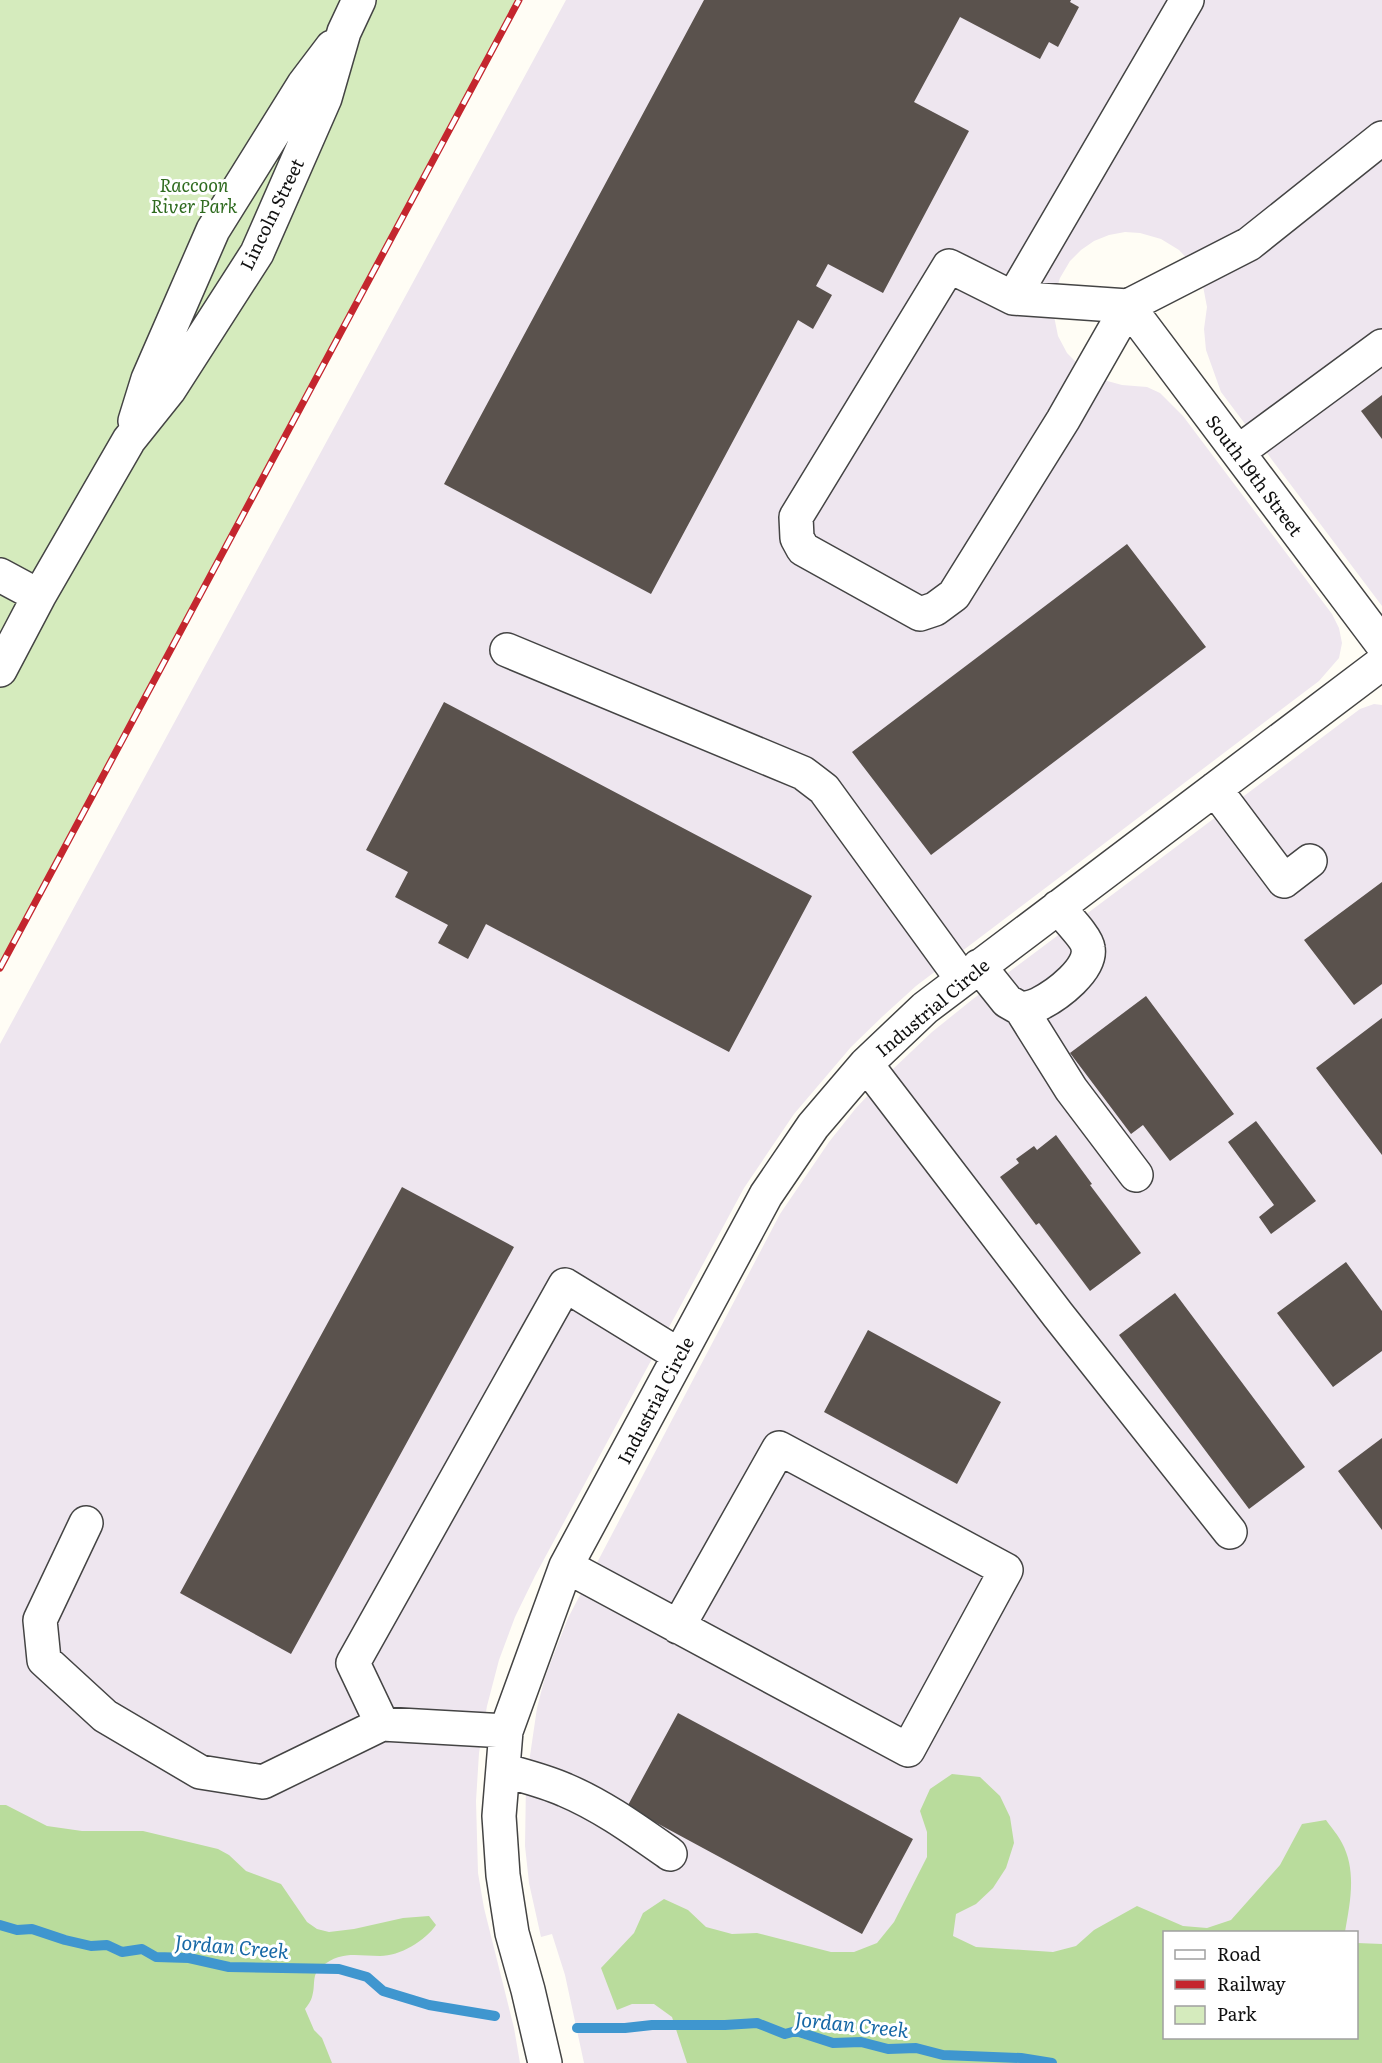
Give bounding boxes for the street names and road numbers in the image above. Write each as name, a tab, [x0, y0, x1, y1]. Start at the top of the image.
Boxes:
street label: Lincoln Street	[232, 153, 310, 274]
street label: South 19th Street	[1200, 409, 1310, 542]
street label: Industrial Circle	[869, 951, 995, 1063]
street label: Industrial Circle	[610, 1331, 700, 1469]

